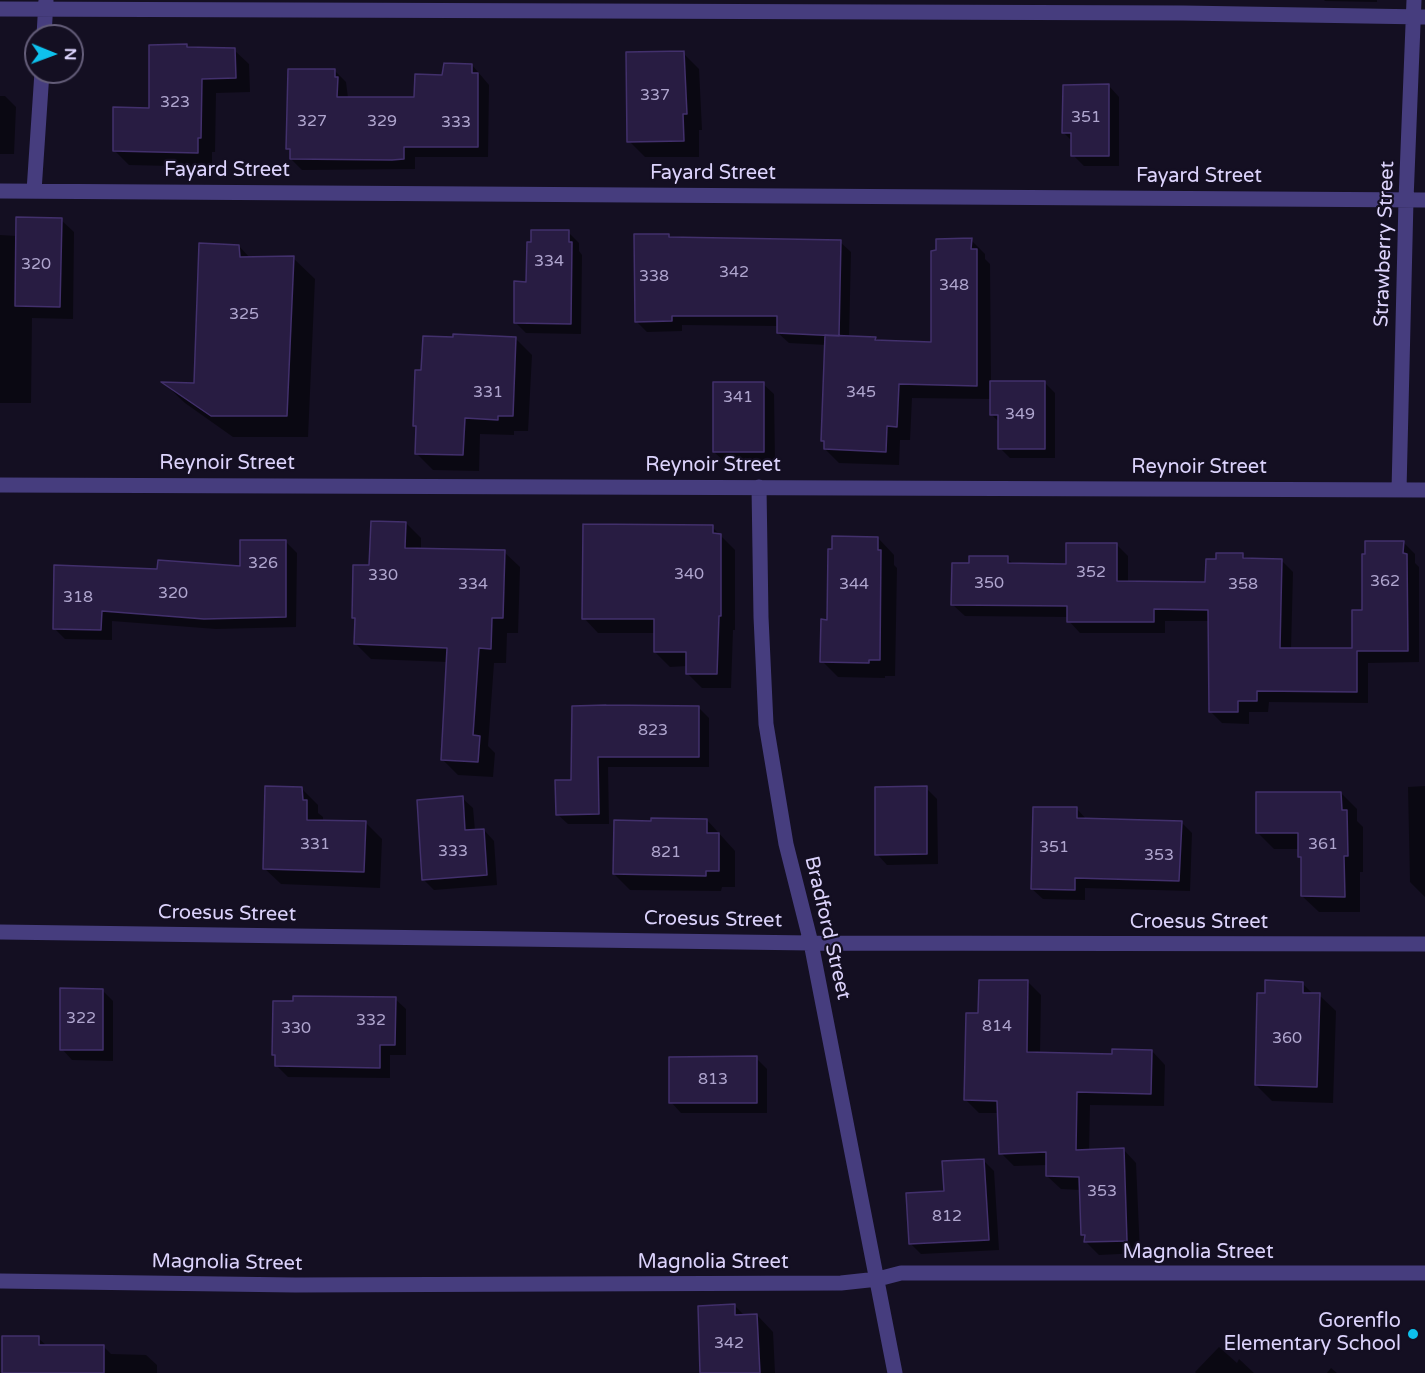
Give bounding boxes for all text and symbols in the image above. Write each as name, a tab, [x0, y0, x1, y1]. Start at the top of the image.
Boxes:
north arrow	[24, 24, 84, 84]
text: N	[60, 48, 80, 61]
house number: 337	[640, 86, 670, 106]
house number: 323	[160, 93, 190, 113]
house number: 351	[1071, 108, 1101, 128]
house number: 327	[297, 112, 327, 132]
house number: 329	[367, 112, 397, 132]
house number: 333	[441, 113, 471, 133]
street label: Fayard Street	[164, 159, 290, 183]
street label: Strawberry Street	[1370, 160, 1400, 328]
street label: Fayard Street	[650, 162, 776, 186]
street label: Fayard Street	[1136, 165, 1262, 189]
house number: 334	[534, 252, 564, 272]
house number: 320	[21, 255, 51, 275]
house number: 342	[719, 263, 749, 283]
house number: 338	[639, 267, 669, 287]
house number: 348	[939, 276, 969, 296]
house number: 325	[229, 305, 259, 325]
house number: 331	[473, 383, 503, 403]
house number: 345	[846, 383, 876, 403]
house number: 341	[723, 388, 753, 408]
house number: 349	[1005, 405, 1035, 425]
street label: Reynoir Street	[159, 452, 295, 476]
street label: Reynoir Street	[645, 454, 781, 478]
street label: Reynoir Street	[1131, 456, 1267, 480]
house number: 326	[248, 554, 278, 574]
house number: 352	[1076, 563, 1106, 583]
house number: 340	[674, 565, 704, 585]
house number: 330	[368, 566, 398, 586]
house number: 362	[1370, 572, 1400, 592]
house number: 350	[974, 574, 1004, 594]
house number: 334	[458, 575, 488, 595]
house number: 344	[839, 575, 869, 595]
house number: 358	[1228, 575, 1258, 595]
house number: 320	[158, 584, 188, 604]
house number: 318	[63, 588, 93, 608]
house number: 823	[638, 721, 668, 741]
house number: 331	[300, 835, 330, 855]
house number: 361	[1308, 835, 1338, 855]
house number: 351	[1039, 838, 1069, 858]
house number: 333	[438, 842, 468, 862]
house number: 821	[651, 843, 681, 863]
house number: 353	[1144, 846, 1174, 866]
street label: Bradford Street	[799, 854, 855, 1002]
street label: Croesus Street	[158, 901, 296, 927]
street label: Croesus Street	[644, 907, 782, 933]
street label: Croesus Street	[1130, 911, 1268, 935]
house number: 322	[66, 1009, 96, 1029]
house number: 332	[356, 1011, 386, 1031]
house number: 814	[982, 1017, 1012, 1037]
house number: 330	[281, 1019, 311, 1039]
house number: 360	[1272, 1029, 1302, 1049]
house number: 813	[698, 1070, 728, 1090]
house number: 353	[1087, 1182, 1117, 1202]
house number: 812	[932, 1207, 962, 1227]
street label: Magnolia Street	[1122, 1241, 1274, 1265]
street label: Magnolia Street	[151, 1250, 303, 1276]
street label: Magnolia Street	[637, 1251, 789, 1275]
place label: Gorenflo Elementary School	[1223, 1310, 1401, 1357]
marker: Gorenflo Elementary School	[1406, 1327, 1420, 1341]
house number: 342	[714, 1334, 744, 1354]

